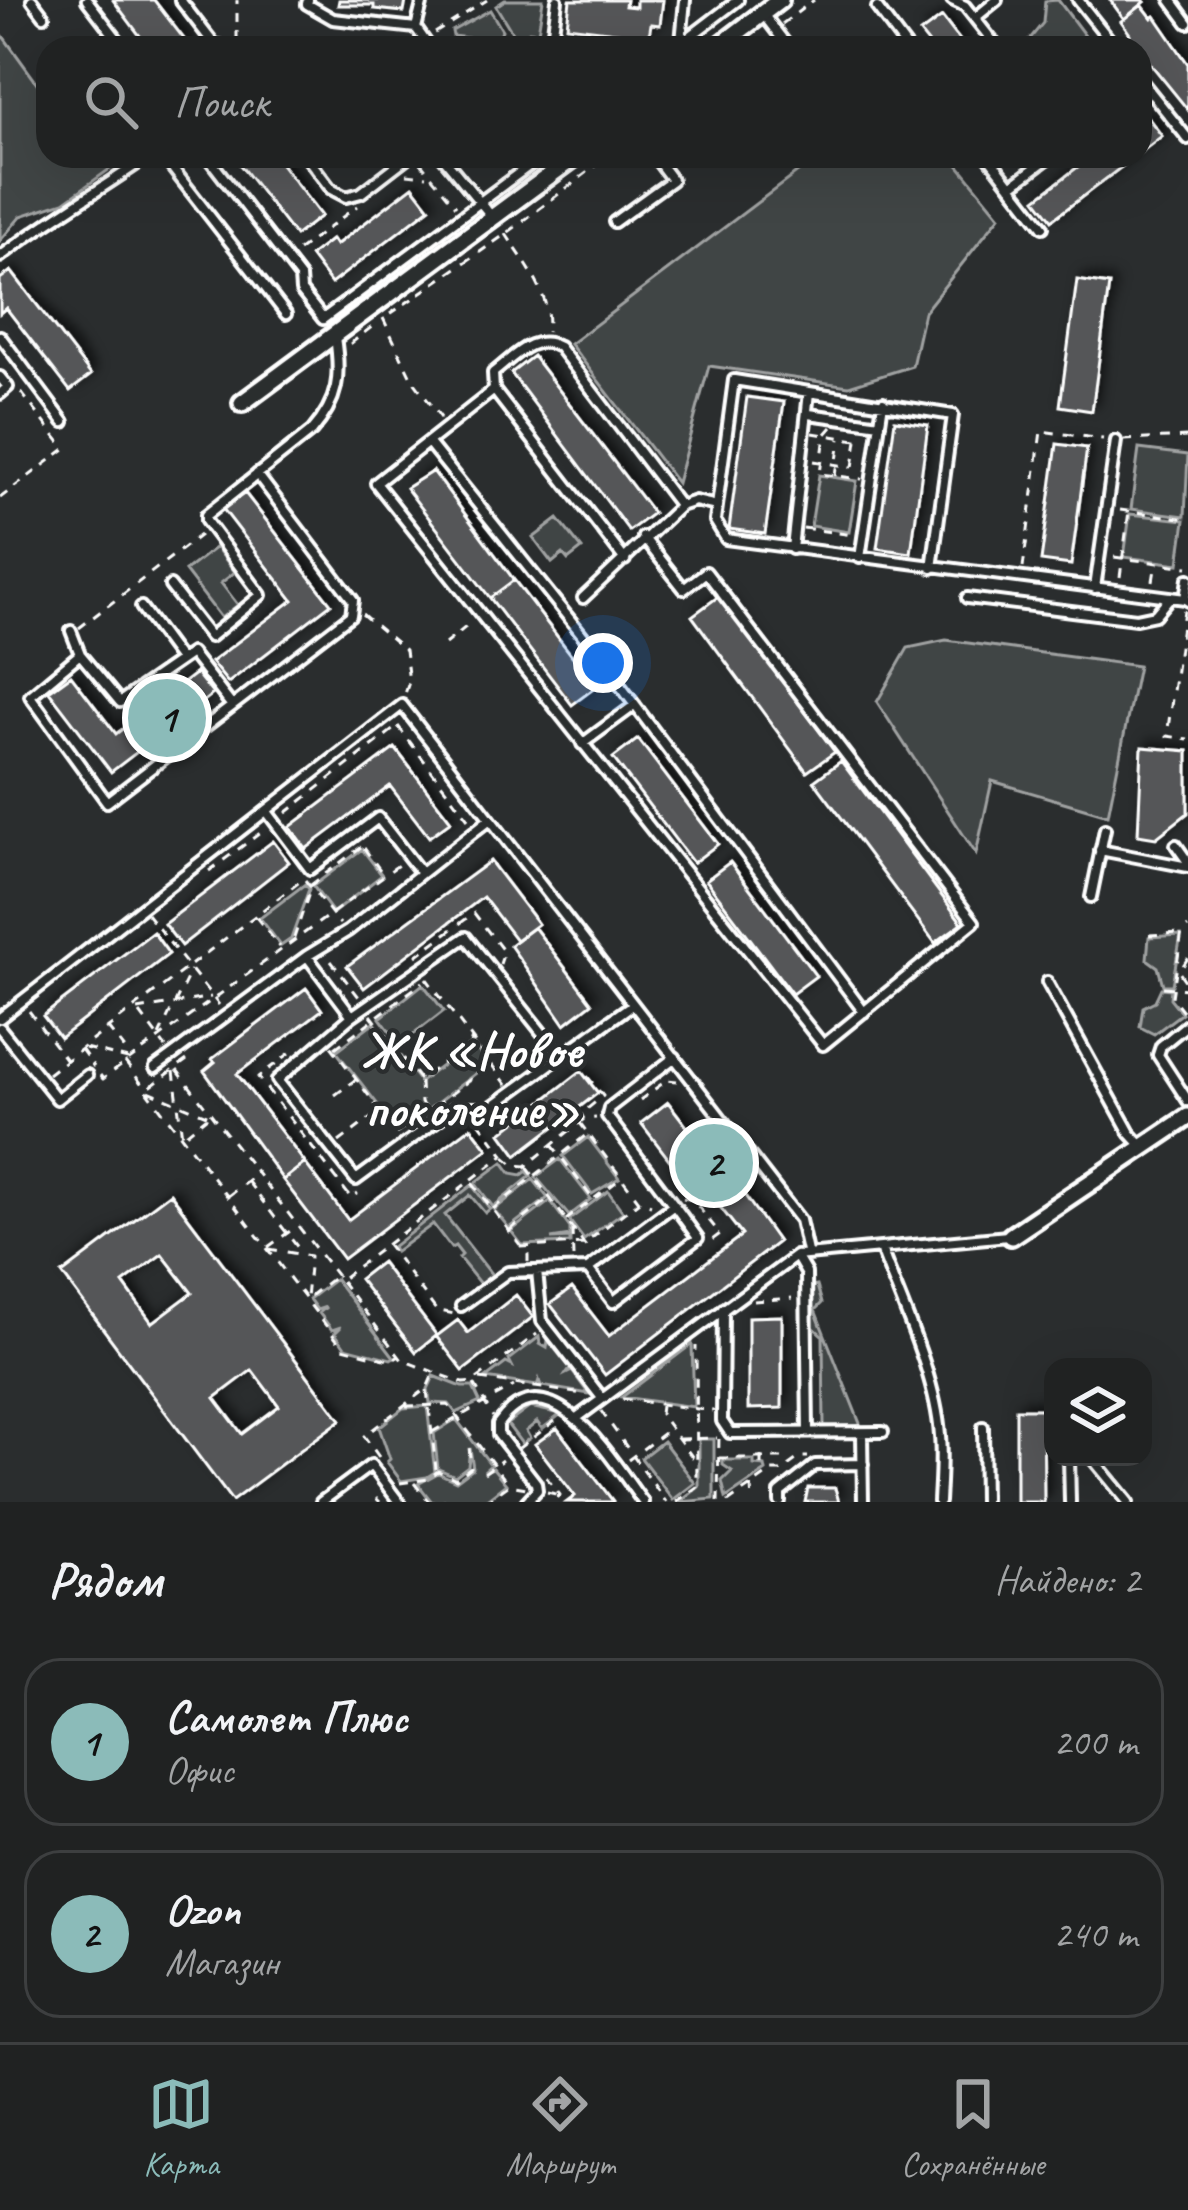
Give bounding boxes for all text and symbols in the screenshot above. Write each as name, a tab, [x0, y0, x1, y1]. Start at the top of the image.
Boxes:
search box	[36, 36, 1152, 168]
icon: search	[78, 69, 144, 135]
text: Поиск	[174, 74, 269, 131]
your location	[573, 633, 633, 693]
pin: 1	[128, 673, 206, 763]
district label: ЖК «Новое поколение»	[362, 1018, 585, 1141]
pin: 2	[675, 1118, 753, 1208]
map controls	[1044, 1358, 1152, 1466]
button: layers	[1044, 1358, 1152, 1466]
text: Рядом	[48, 1548, 162, 1612]
text: Найдено: 2	[995, 1556, 1140, 1605]
text: Самолет Плюс	[165, 1689, 408, 1746]
text: 1	[81, 1718, 99, 1767]
text: 200 m	[1053, 1718, 1137, 1767]
text: Офис	[165, 1746, 234, 1795]
text: Ozon	[165, 1881, 240, 1938]
text: 2	[81, 1910, 99, 1959]
text: 240 m	[1053, 1910, 1137, 1959]
text: Магазин	[165, 1938, 279, 1987]
tab: Карта	[143, 2071, 219, 2185]
tab: Маршрут	[506, 2071, 615, 2185]
tab: Сохранённые	[901, 2071, 1045, 2185]

